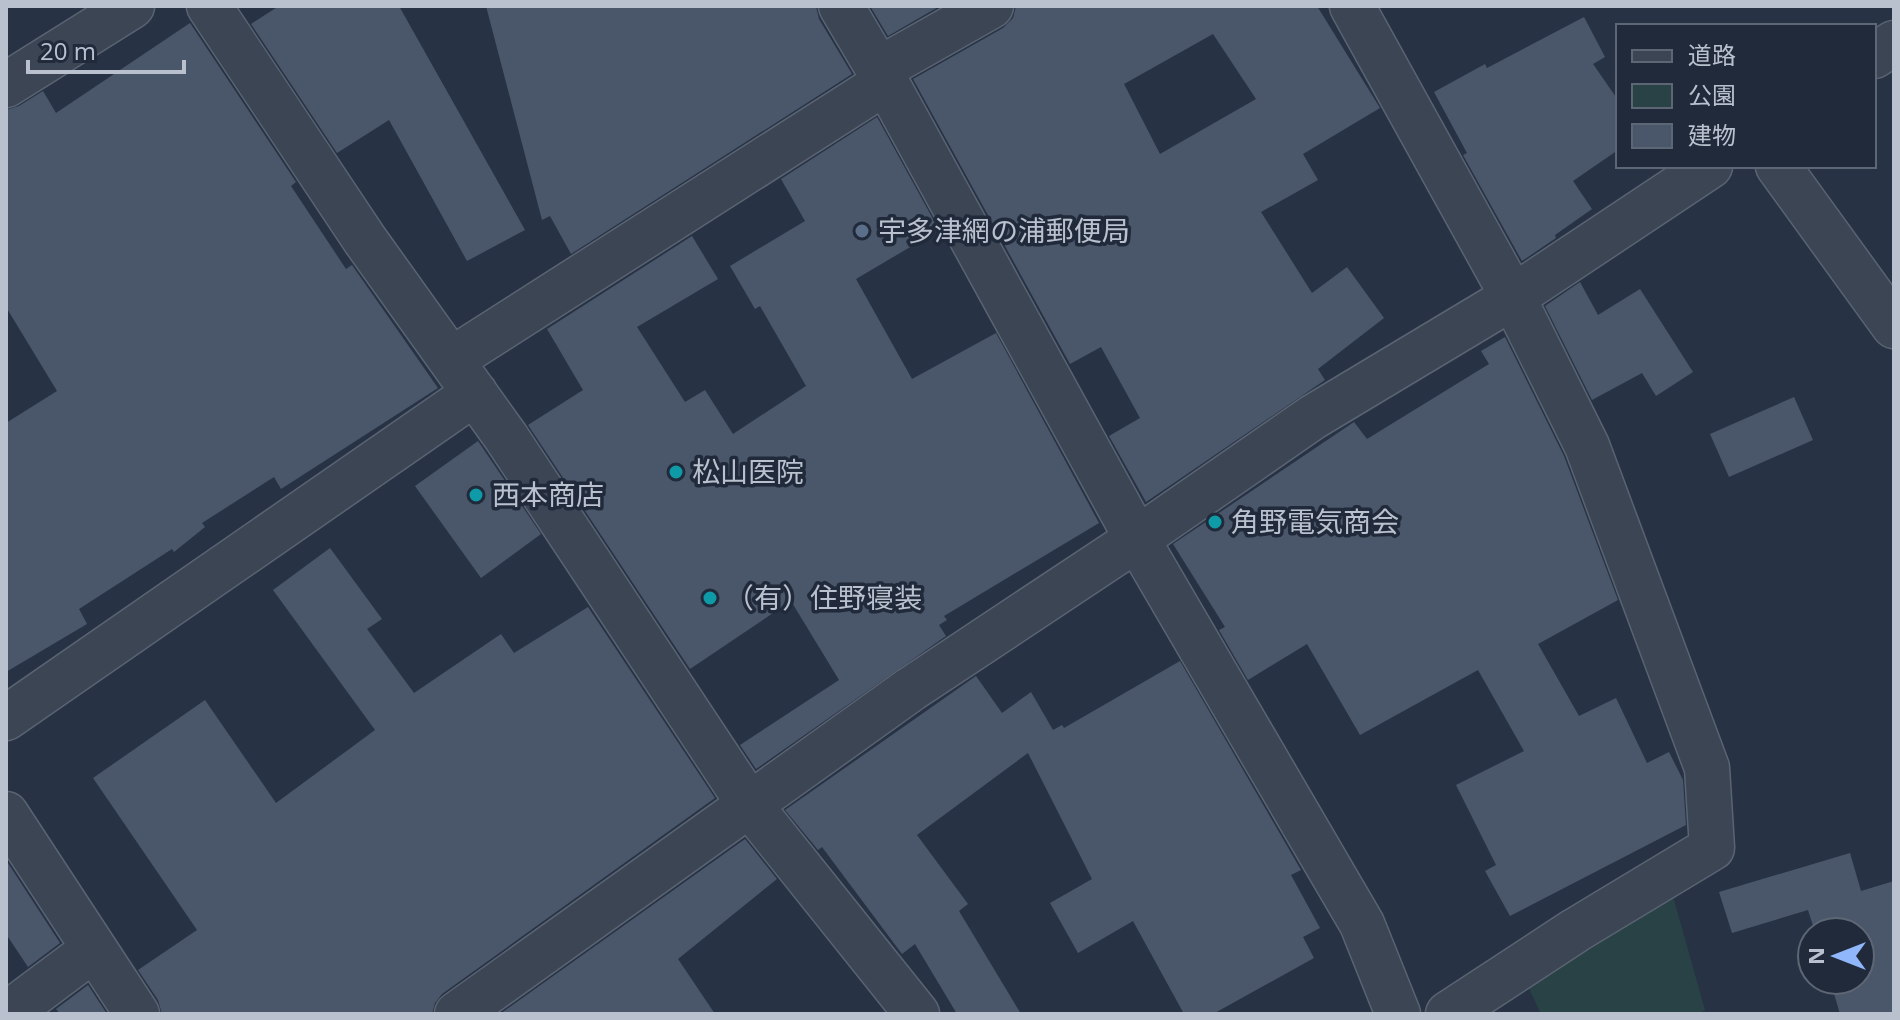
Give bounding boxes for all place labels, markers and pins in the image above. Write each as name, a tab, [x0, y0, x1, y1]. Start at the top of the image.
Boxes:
place label: 宇多津網の浦郵便局	[878, 211, 1130, 249]
marker: 宇多津網の浦郵便局	[853, 222, 871, 240]
place label: 松山医院	[692, 452, 804, 490]
marker: 松山医院	[667, 463, 685, 481]
place label: 西本商店	[492, 475, 604, 513]
marker: 西本商店	[467, 486, 485, 504]
place label: 角野電気商会	[1231, 502, 1399, 540]
marker: 角野電気商会	[1206, 513, 1224, 531]
place label: （有）住野寝装	[726, 578, 922, 616]
marker: （有）住野寝装	[701, 589, 719, 607]

